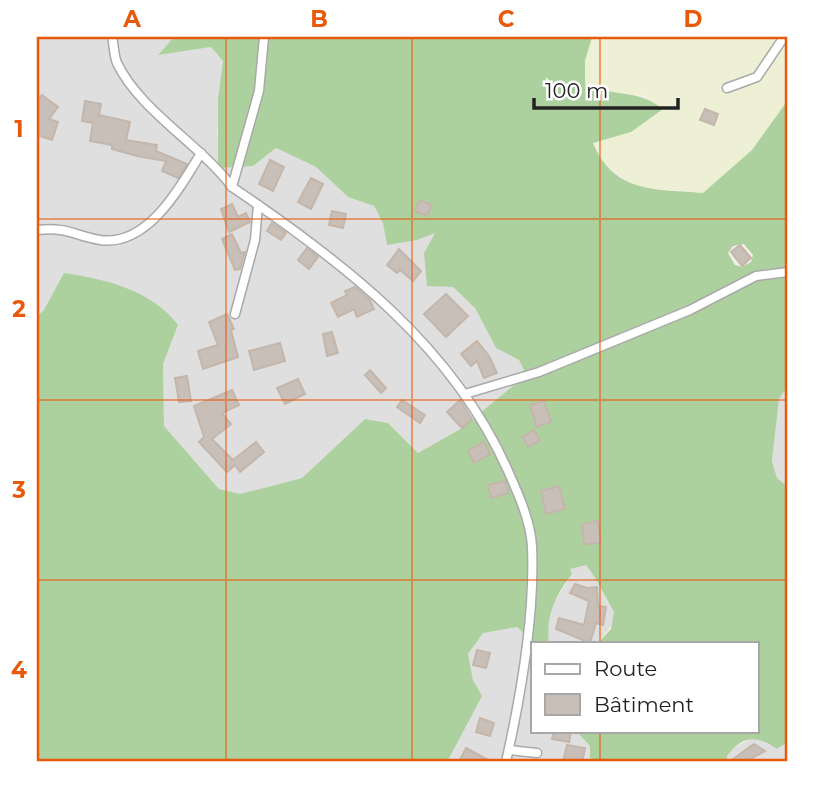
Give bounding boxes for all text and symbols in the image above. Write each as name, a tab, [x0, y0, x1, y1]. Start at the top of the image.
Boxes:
text: A	[122, 5, 141, 33]
text: B	[310, 5, 328, 33]
text: C	[498, 5, 515, 33]
text: D	[684, 5, 703, 33]
scale bar	[534, 66, 678, 110]
text: 100 m	[545, 78, 608, 103]
text: 1	[14, 115, 24, 143]
text: 2	[12, 295, 26, 323]
text: 3	[11, 476, 26, 504]
legend	[531, 642, 758, 732]
text: 4	[11, 656, 27, 684]
text: Route	[594, 656, 657, 681]
text: Bâtiment	[594, 692, 694, 717]

